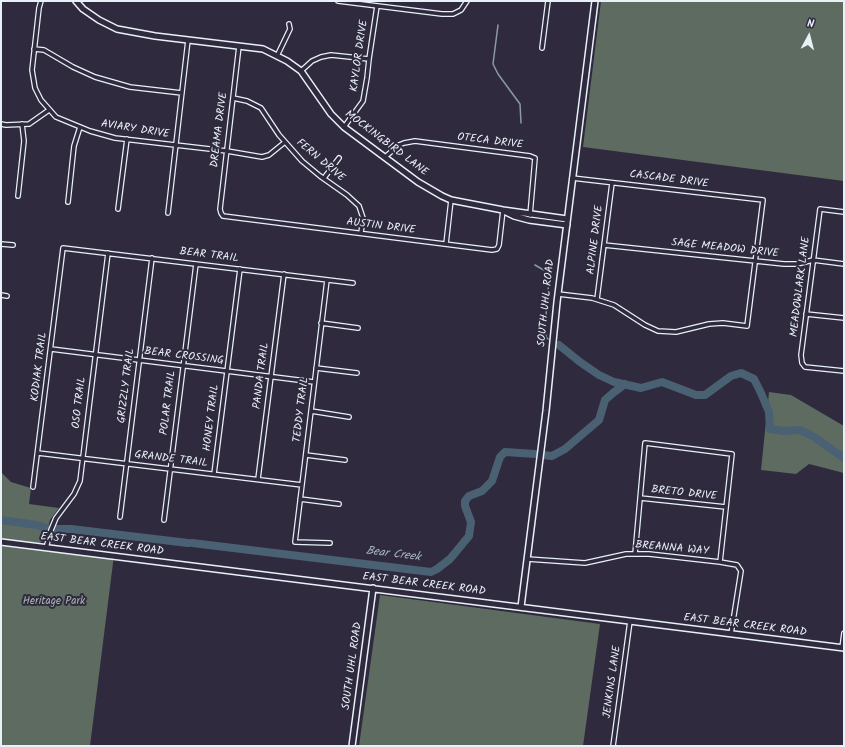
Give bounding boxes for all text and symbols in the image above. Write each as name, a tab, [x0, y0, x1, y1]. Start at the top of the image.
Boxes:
text: N	[806, 15, 815, 33]
north arrow	[789, 16, 829, 56]
street label: KAYLOR DRIVE	[348, 19, 372, 93]
street label: DREAMA DRIVE	[209, 92, 231, 168]
street label: MOCKINGBIRD LANE	[342, 108, 430, 180]
street label: AVIARY DRIVE	[100, 118, 170, 142]
street label: OTECA DRIVE	[456, 131, 524, 153]
street label: FERN DRIVE	[293, 137, 347, 185]
street label: CASCADE DRIVE	[629, 169, 709, 191]
street label: ALPINE DRIVE	[585, 205, 607, 275]
street label: AUSTIN DRIVE	[346, 216, 416, 238]
street label: MEADOWLARK LANE	[788, 236, 814, 338]
street label: SAGE MEADOW DRIVE	[671, 237, 779, 261]
street label: BEAR TRAIL	[179, 246, 239, 266]
street label: SOUTH UHL ROAD	[536, 258, 558, 348]
street label: KODIAK TRAIL	[29, 332, 51, 402]
street label: PANDA TRAIL	[251, 342, 273, 410]
street label: BEAR CROSSING	[144, 346, 224, 368]
street label: GRIZZLY TRAIL	[116, 348, 138, 424]
street label: POLAR TRAIL	[159, 370, 179, 436]
street label: OSO TRAIL	[70, 376, 90, 430]
street label: TEDDY TRAIL	[291, 377, 313, 443]
street label: HONEY TRAIL	[201, 384, 223, 452]
street label: GRANDE TRAIL	[134, 449, 208, 471]
street label: BRETO DRIVE	[650, 484, 718, 504]
street label: EAST BEAR CREEK ROAD	[40, 531, 164, 559]
street label: BREANNA WAY	[634, 539, 710, 559]
water label: Bear Creek	[365, 544, 421, 566]
street label: EAST BEAR CREEK ROAD	[362, 571, 486, 599]
park label: Heritage Park	[23, 595, 85, 609]
street label: EAST BEAR CREEK ROAD	[683, 612, 807, 640]
street label: SOUTH UHL ROAD	[340, 621, 366, 711]
street label: JENKINS LANE	[601, 645, 625, 719]

